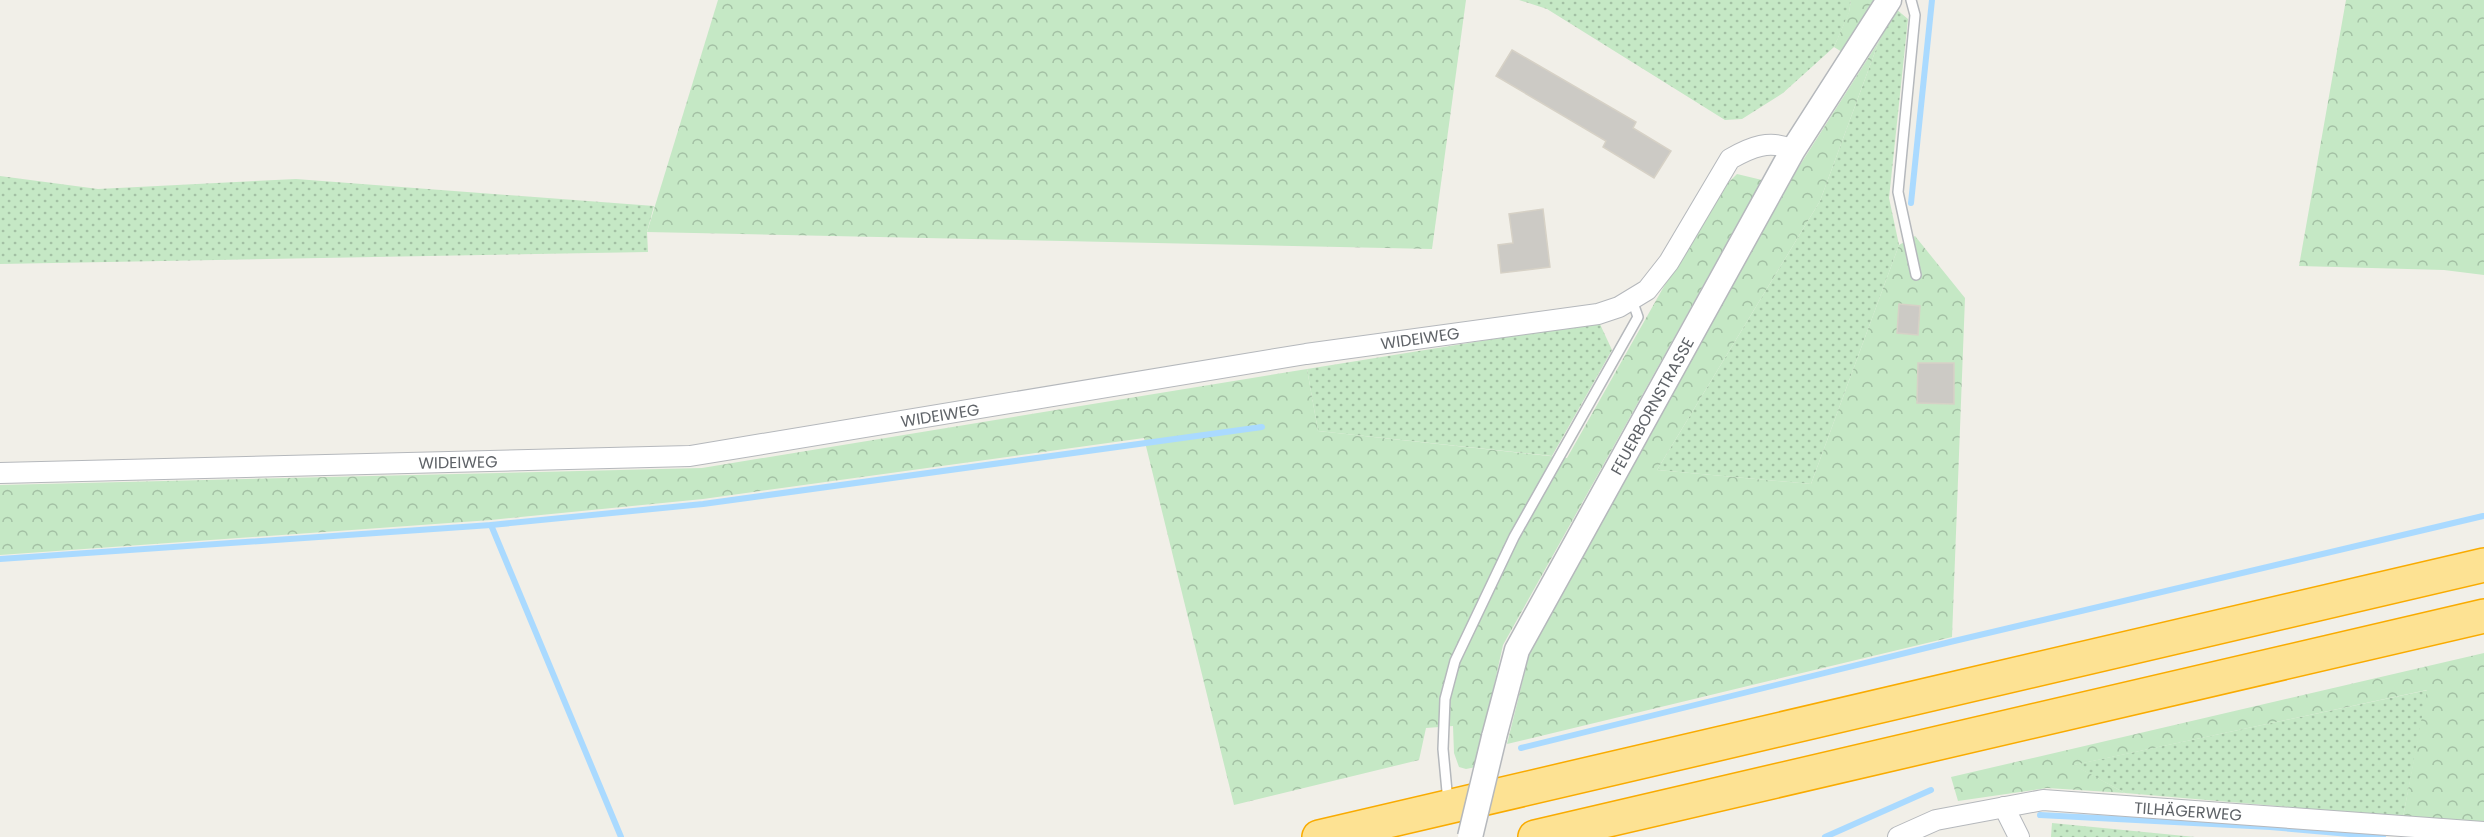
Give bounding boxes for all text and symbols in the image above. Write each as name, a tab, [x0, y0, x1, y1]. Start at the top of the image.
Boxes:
street label: WIDEIWEG	[1379, 322, 1461, 355]
street label: FEUERBORNSTRASSE	[1605, 333, 1700, 479]
street label: WIDEIWEG	[899, 398, 981, 433]
street label: WIDEIWEG	[418, 450, 498, 475]
street label: TILHÄGERWEG	[2133, 796, 2243, 827]

